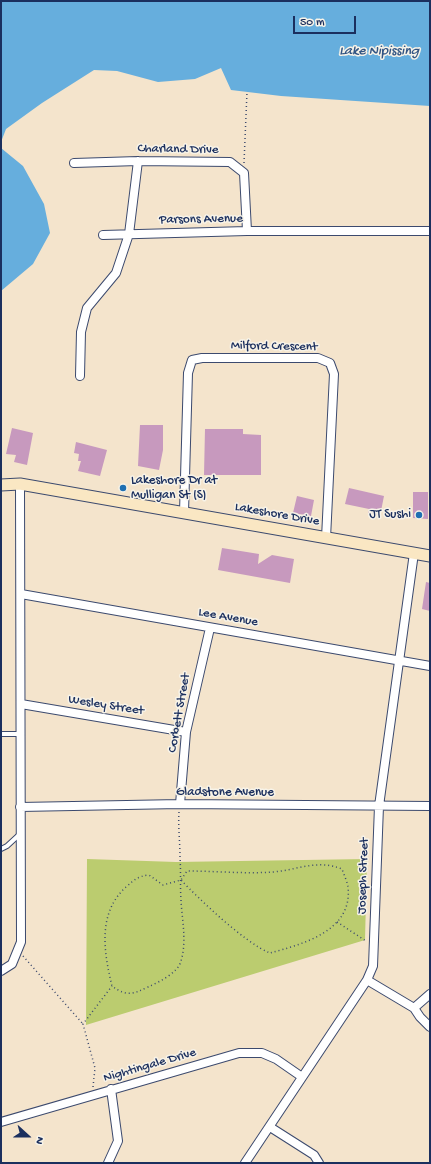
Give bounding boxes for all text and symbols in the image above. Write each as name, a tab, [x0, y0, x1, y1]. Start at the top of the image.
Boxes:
scale bar	[295, 8, 358, 34]
text: 50 m	[300, 16, 325, 30]
water label: Lake Nipissing	[339, 44, 419, 60]
street label: Charland Drive	[137, 141, 219, 159]
street label: Parsons Avenue	[159, 211, 243, 229]
street label: Milford Crescent	[231, 338, 317, 356]
place label: Lakeshore Dr at Mulligan St (S)	[131, 473, 217, 504]
marker: Lakeshore Dr at Mulligan St (S)	[118, 483, 128, 493]
street label: Lakeshore Drive	[233, 500, 321, 530]
place label: JT Sushi	[369, 507, 411, 523]
marker: JT Sushi	[414, 510, 424, 520]
street label: Lee Avenue	[197, 605, 259, 631]
street label: Corbett Street	[165, 672, 195, 754]
street label: Wesley Street	[67, 692, 145, 720]
street label: Gladstone Avenue	[176, 785, 274, 801]
street label: Joseph Street	[355, 838, 373, 914]
street label: Nightingale Drive	[102, 1045, 198, 1087]
north arrow	[8, 1116, 48, 1156]
text: N	[32, 1135, 46, 1146]

